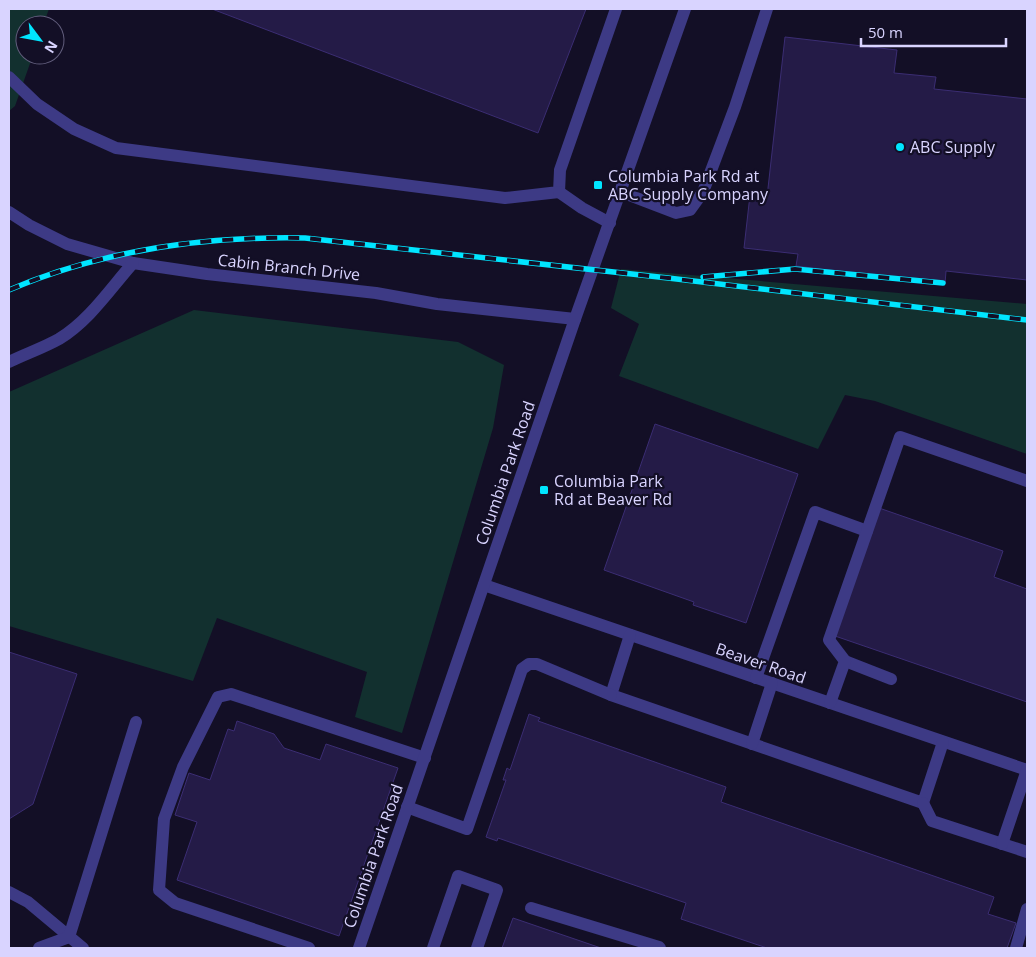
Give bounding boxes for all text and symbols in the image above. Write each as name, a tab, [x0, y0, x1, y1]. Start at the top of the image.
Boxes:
north arrow	[15, 15, 65, 65]
scale bar	[861, 15, 1006, 47]
text: 50 m	[868, 22, 903, 42]
text: N	[40, 37, 63, 57]
place label: ABC Supply	[910, 136, 996, 158]
marker: ABC Supply	[894, 141, 906, 153]
place label: Columbia Park Rd at ABC Supply Company	[608, 165, 769, 205]
marker: Columbia Park Rd at ABC Supply Company	[592, 179, 604, 191]
street label: Cabin Branch Drive	[217, 249, 361, 285]
street label: Columbia Park Road	[470, 398, 540, 548]
place label: Columbia Park Rd at Beaver Rd	[554, 470, 672, 510]
marker: Columbia Park Rd at Beaver Rd	[538, 484, 550, 496]
street label: Beaver Road	[713, 637, 809, 689]
street label: Columbia Park Road	[338, 781, 408, 931]

